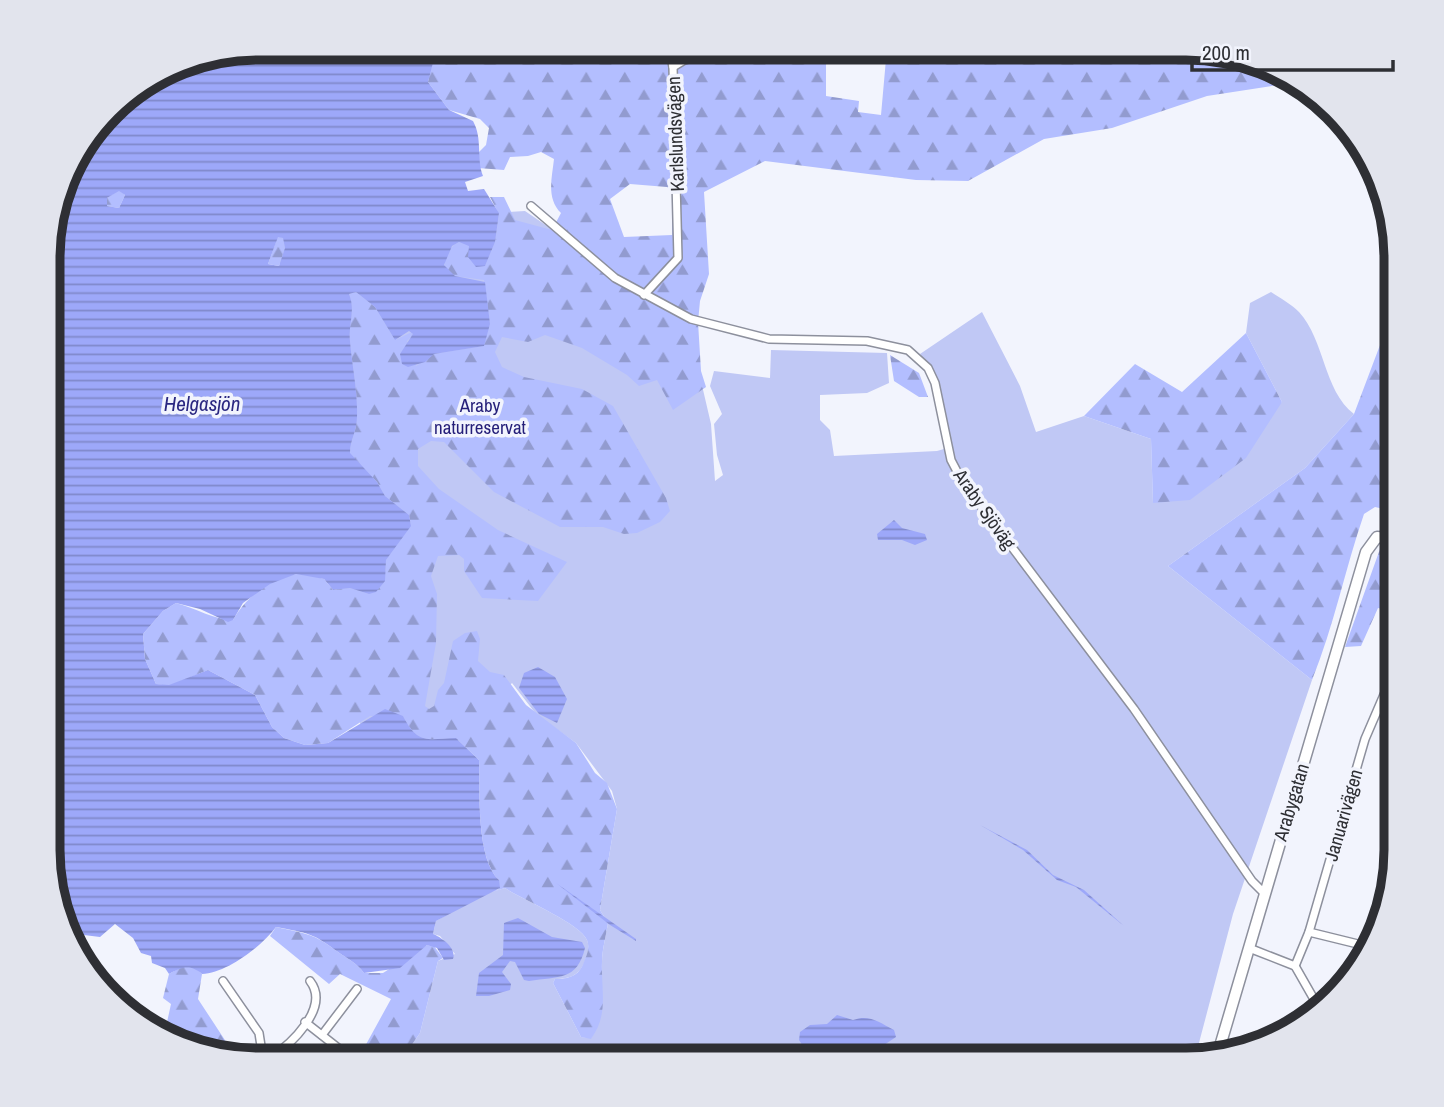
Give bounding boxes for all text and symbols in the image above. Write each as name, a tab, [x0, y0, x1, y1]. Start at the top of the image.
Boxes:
scale bar	[1192, 28, 1393, 72]
text: 200 m	[1202, 38, 1250, 67]
street label: Karlslundsvägen	[660, 76, 690, 192]
water label: Helgasjön	[164, 389, 240, 418]
park label: Araby naturreservat	[434, 392, 527, 440]
street label: Araby Sjöväg	[947, 463, 1022, 555]
street label: Arabygatan	[1267, 760, 1315, 845]
street label: Januarivägen	[1317, 766, 1369, 864]

